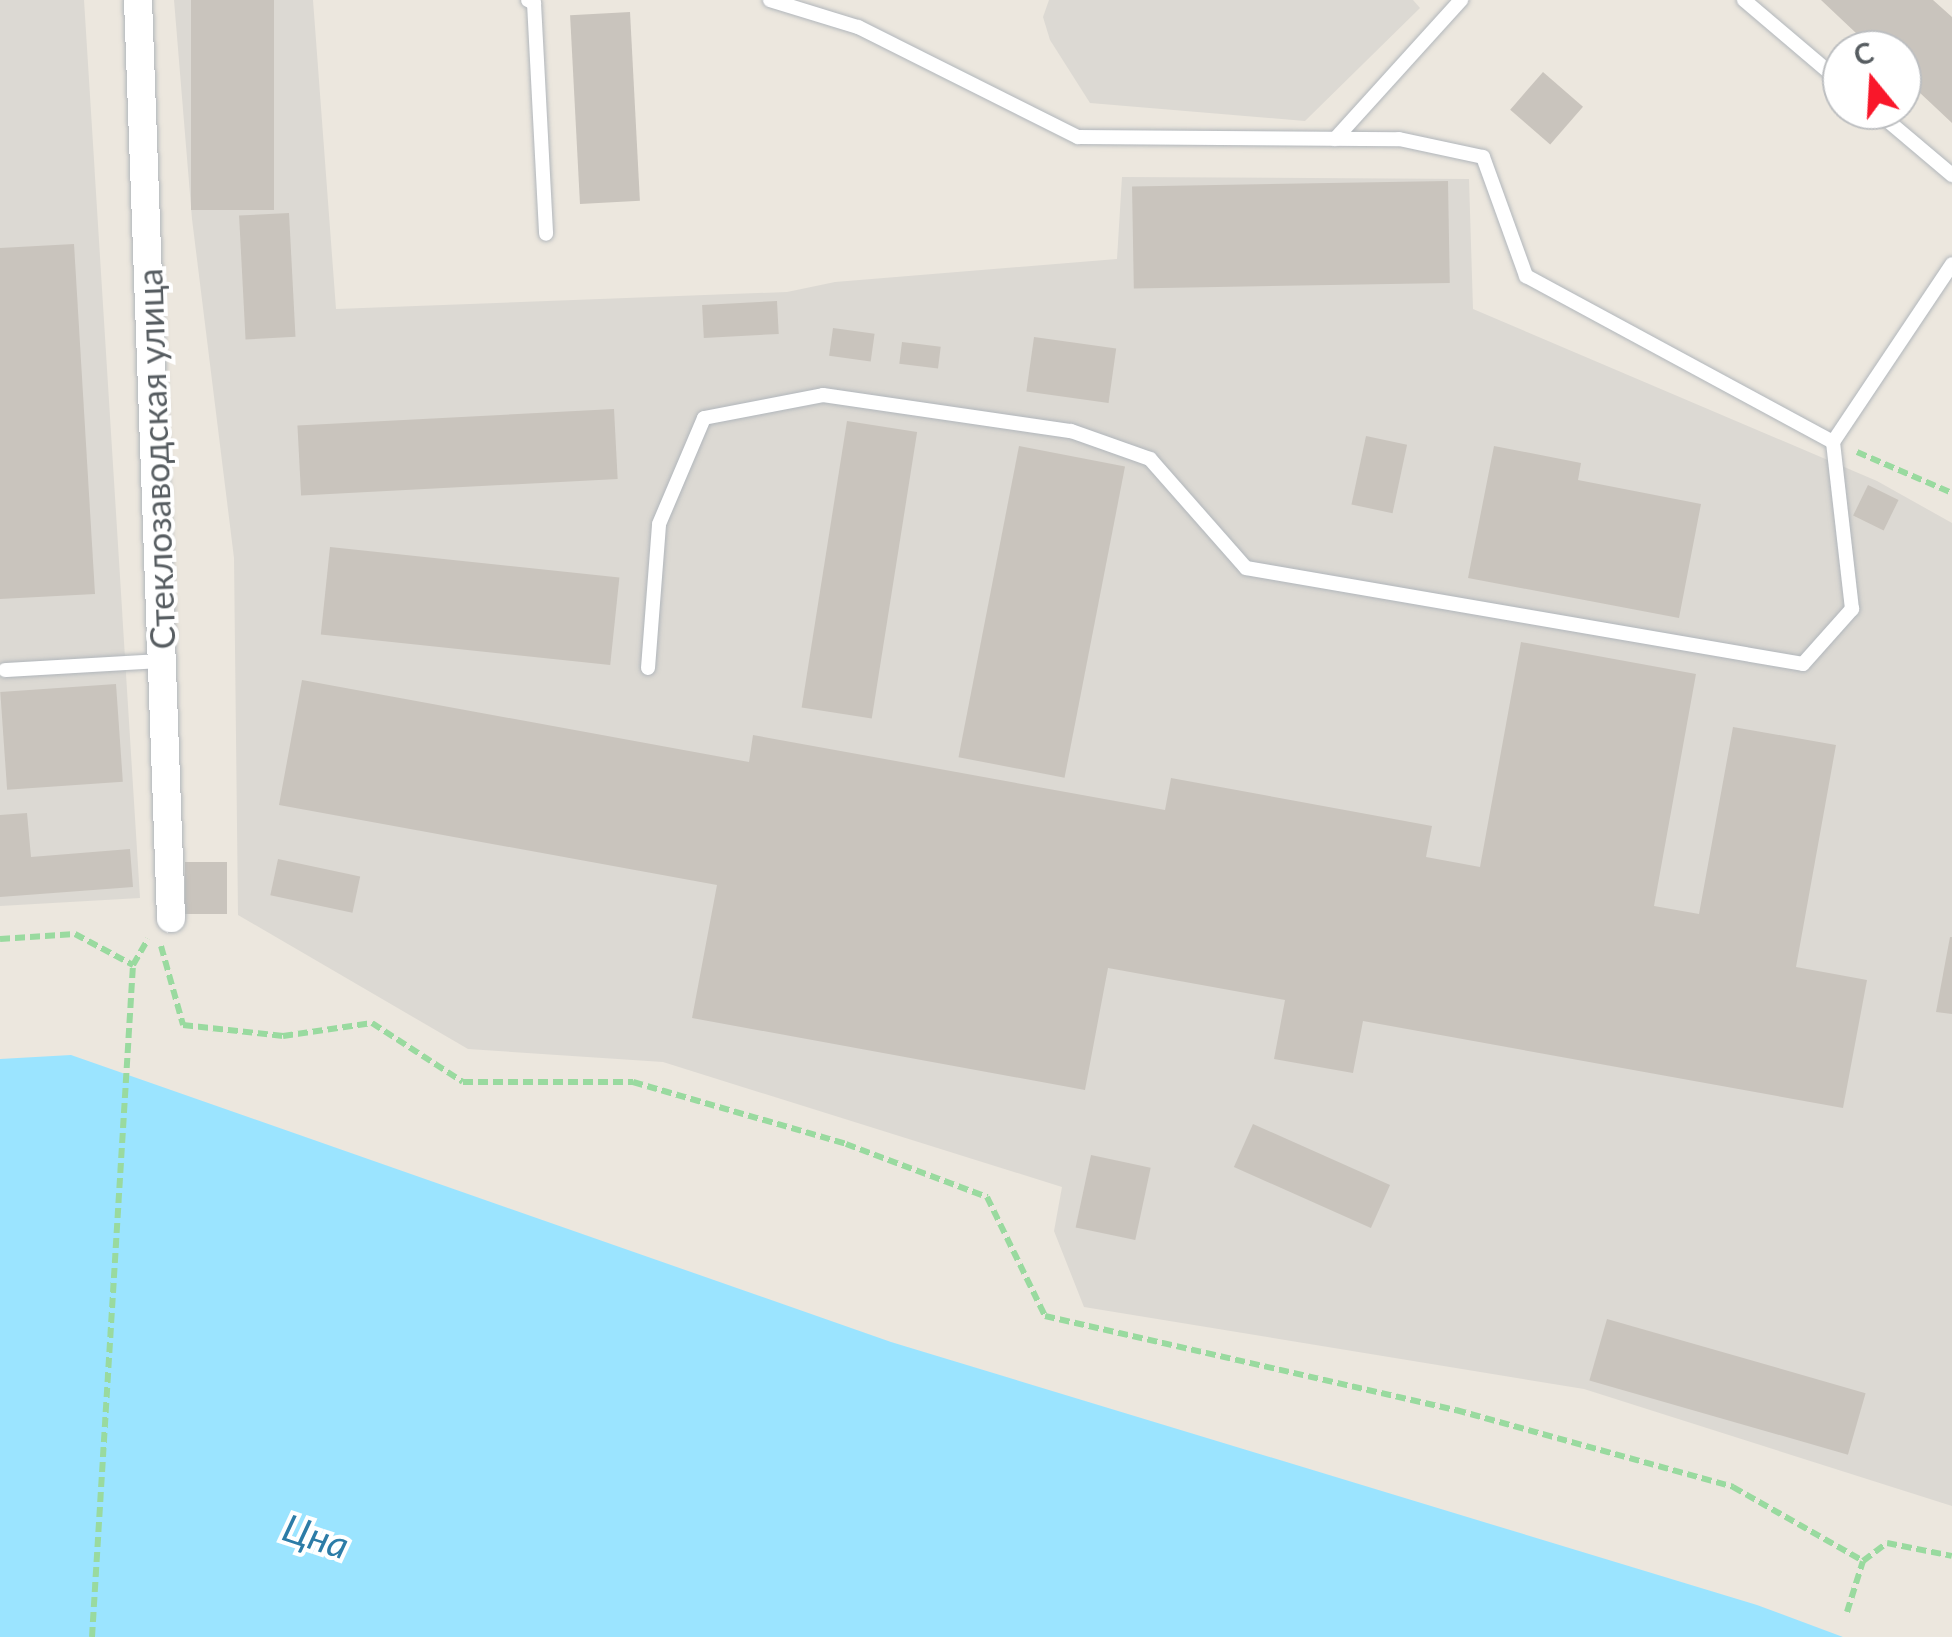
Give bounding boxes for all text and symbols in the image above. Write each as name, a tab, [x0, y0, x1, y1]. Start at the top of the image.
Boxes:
north arrow	[1822, 30, 1922, 130]
text: С	[1849, 34, 1877, 72]
street label: Стеклозаводская улица	[127, 268, 183, 650]
water label: Цна	[277, 1504, 355, 1568]

